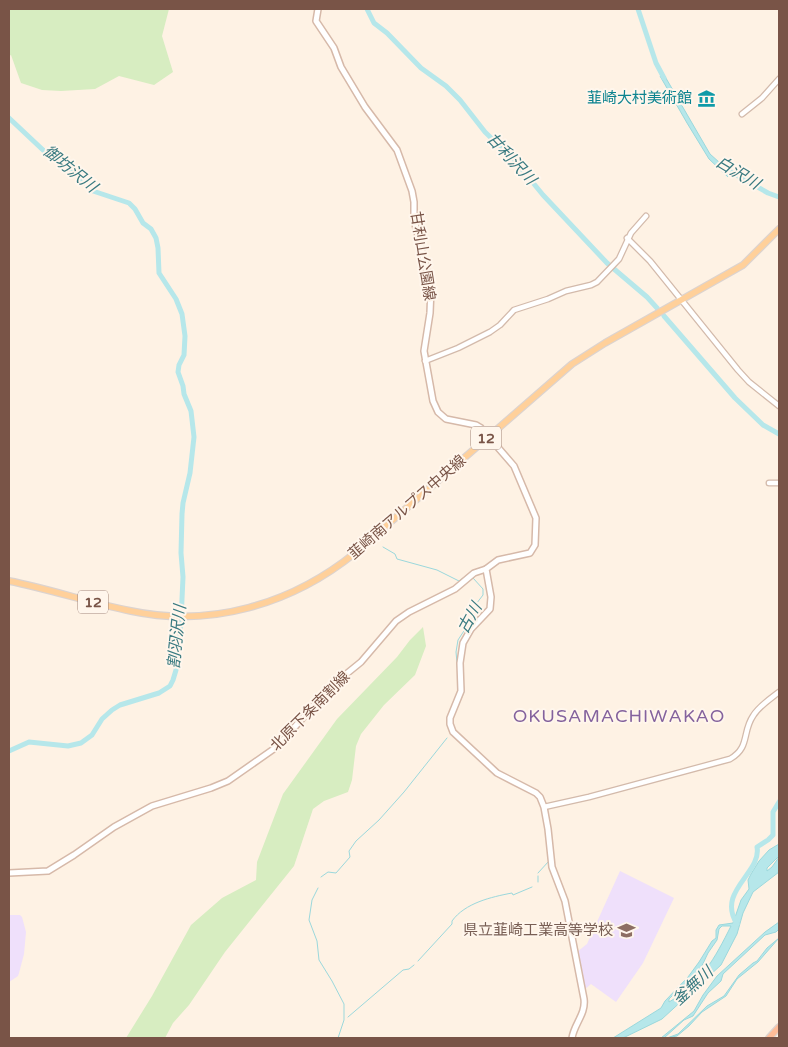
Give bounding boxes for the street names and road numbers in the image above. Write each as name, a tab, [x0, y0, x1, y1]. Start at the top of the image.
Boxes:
street label: 甘利山公園線	[407, 210, 439, 302]
road number: 12	[471, 426, 501, 449]
street label: 韮崎南アルプス中央線	[345, 451, 469, 563]
road number: 12	[78, 590, 108, 614]
street label: 北原下条南割線	[267, 668, 353, 754]

